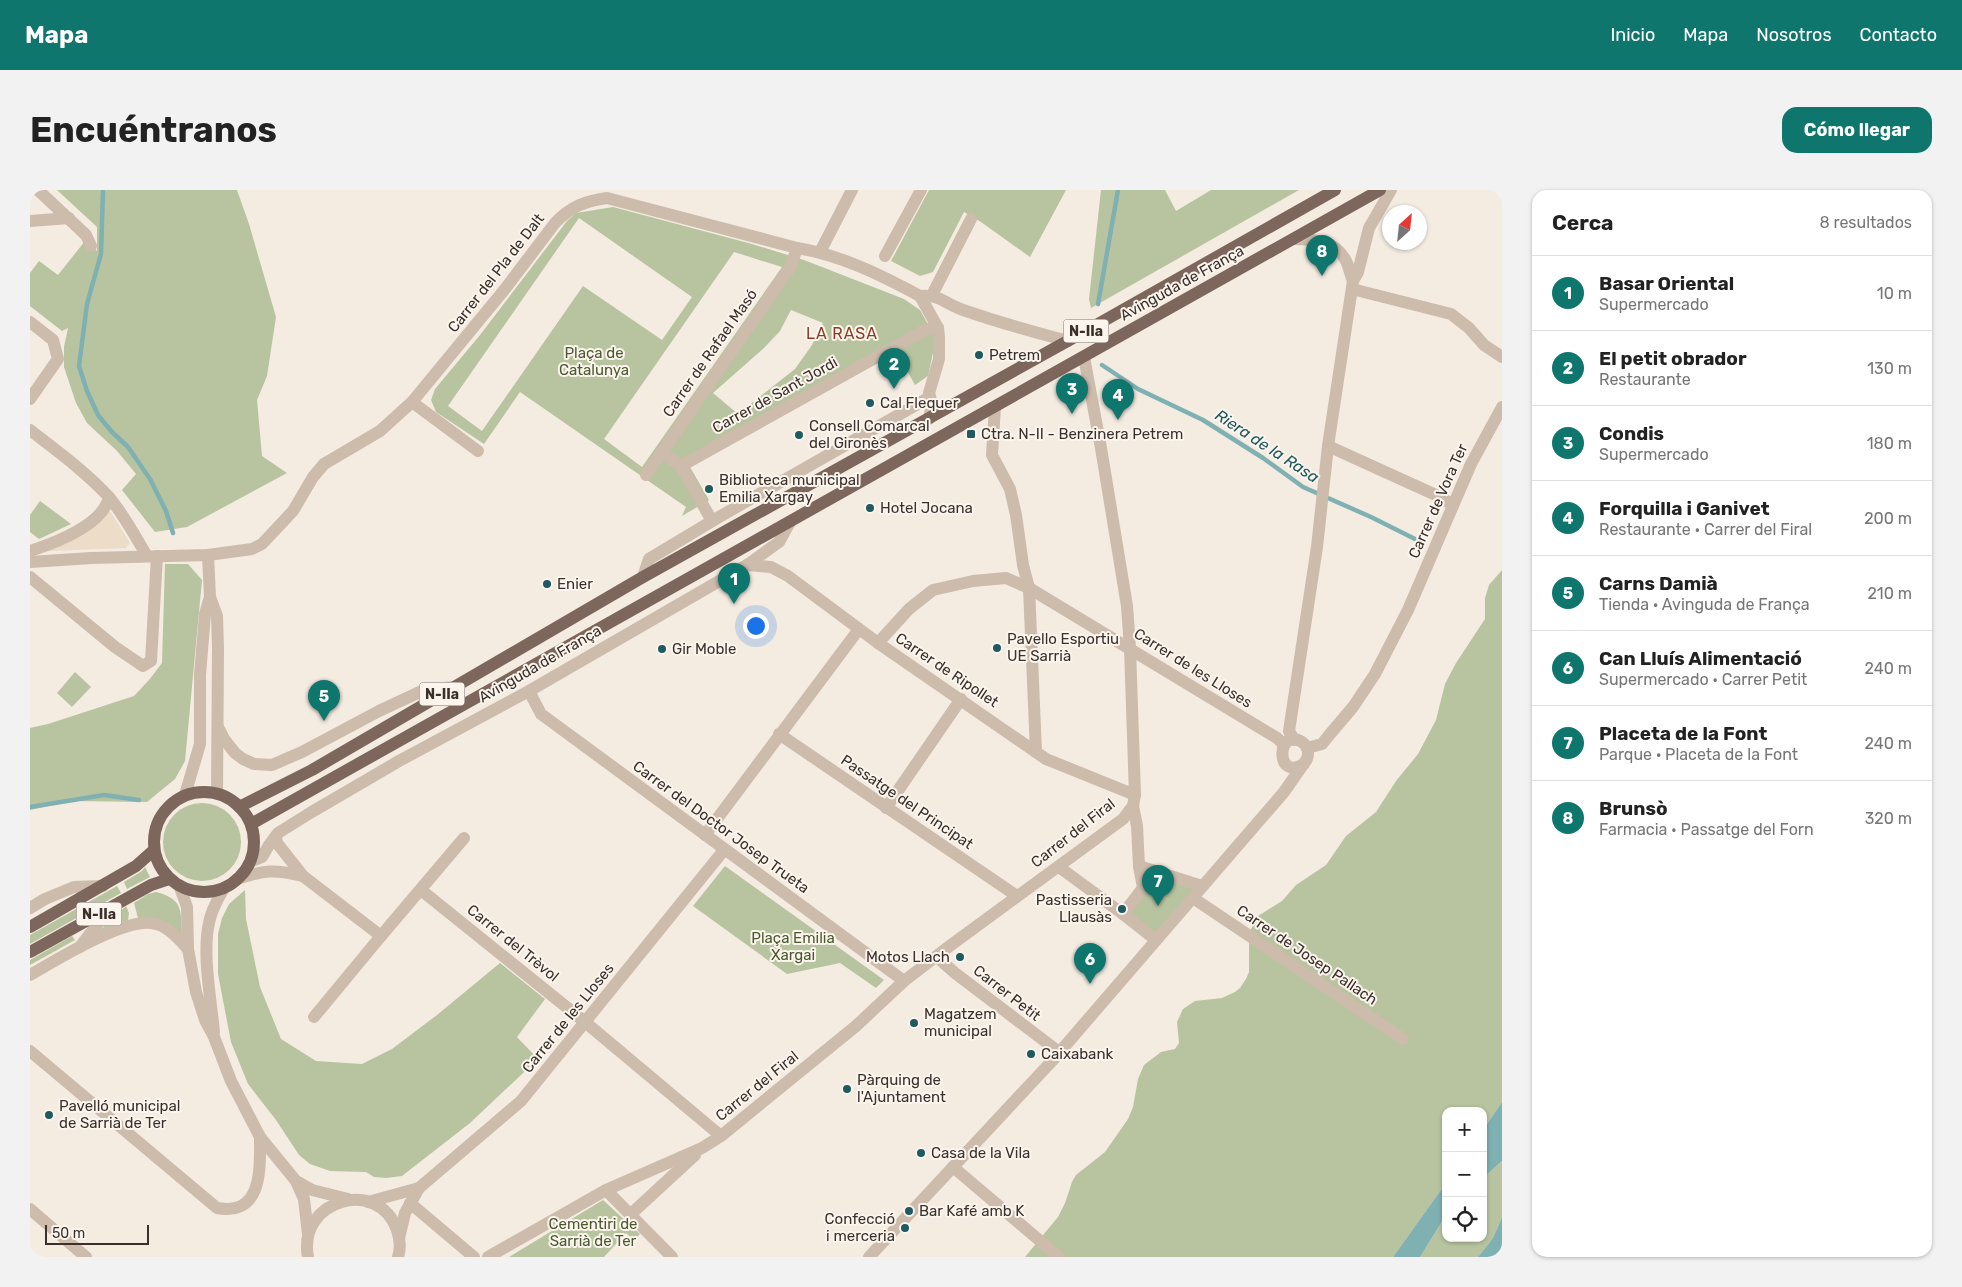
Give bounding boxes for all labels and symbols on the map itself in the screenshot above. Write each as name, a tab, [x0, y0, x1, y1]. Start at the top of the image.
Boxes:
north arrow	[1382, 205, 1427, 250]
street label: Carrer del Pla de Dalt	[444, 210, 548, 336]
pin: 8	[1306, 235, 1338, 276]
street label: Avinguda de França	[1117, 242, 1247, 324]
street label: Carrer de Rafael Masó	[659, 286, 761, 420]
road number: N-IIa	[1064, 320, 1108, 342]
district label: LA RASA	[806, 324, 878, 343]
park label: Plaça de Catalunya	[559, 344, 629, 379]
place label: Petrem	[989, 346, 1040, 364]
pin: 2	[878, 348, 910, 389]
marker: Petrem	[973, 349, 985, 361]
street label: Carrer de Sant Jordi	[709, 353, 841, 437]
pin: 3	[1056, 373, 1088, 414]
pin: 4	[1102, 379, 1134, 420]
place label: Cal Flequer	[880, 394, 959, 412]
marker: Cal Flequer	[864, 397, 876, 409]
water label: Riera de la Rasa	[1212, 405, 1322, 487]
place label: Consell Comarcal del Gironès	[809, 417, 930, 452]
place label: Ctra. N-II - Benzinera Petrem	[981, 425, 1183, 443]
marker: Ctra. N-II - Benzinera Petrem	[965, 428, 977, 440]
marker: Consell Comarcal del Gironès	[793, 429, 805, 441]
street label: Carrer de Vora Ter	[1405, 441, 1472, 561]
place label: Biblioteca municipal Emilia Xargay	[719, 471, 860, 506]
marker: Biblioteca municipal Emilia Xargay	[703, 483, 715, 495]
place label: Hotel Jocana	[880, 499, 973, 517]
marker: Hotel Jocana	[864, 502, 876, 514]
pin: 1	[718, 563, 750, 604]
place label: Enier	[557, 575, 593, 593]
marker: Enier	[541, 578, 553, 590]
your location	[743, 613, 769, 639]
street label: Avinguda de França	[476, 622, 604, 706]
street label: Carrer de les Lloses	[1131, 624, 1256, 712]
street label: Carrer de Ripollet	[892, 629, 1002, 711]
place label: Pavello Esportiu UE Sarrià	[1007, 630, 1119, 665]
place label: Gir Moble	[672, 640, 736, 658]
marker: Pavello Esportiu UE Sarrià	[991, 642, 1003, 654]
marker: Gir Moble	[656, 643, 668, 655]
pin: 5	[308, 680, 340, 721]
road number: N-IIa	[420, 682, 464, 706]
street label: Passatge del Principat	[837, 751, 977, 853]
street label: Carrer del Doctor Josep Trueta	[629, 757, 813, 897]
street label: Carrer del Firal	[1027, 795, 1119, 871]
pin: 7	[1142, 865, 1174, 906]
place label: Pastisseria Llausàs	[1036, 891, 1112, 926]
street label: Carrer del Trèvol	[464, 901, 562, 985]
street label: Carrer de Josep Pallach	[1233, 901, 1381, 1009]
road number: N-IIa	[76, 902, 122, 926]
marker: Pastisseria Llausàs	[1116, 903, 1128, 915]
park label: Plaça Emilia Xargai	[751, 929, 835, 964]
pin: 6	[1074, 943, 1106, 984]
place label: Motos Llach	[866, 948, 950, 966]
marker: Motos Llach	[954, 951, 966, 963]
street label: Carrer de les Lloses	[518, 959, 618, 1076]
street label: Carrer Petit	[970, 961, 1044, 1025]
place label: Magatzem municipal	[924, 1005, 997, 1040]
marker: Magatzem municipal	[908, 1017, 920, 1029]
place label: Caixabank	[1041, 1045, 1113, 1063]
street label: Carrer del Firal	[712, 1047, 802, 1125]
marker: Caixabank	[1025, 1048, 1037, 1060]
place label: Pàrquing de l'Ajuntament	[857, 1071, 946, 1106]
marker: Pàrquing de l'Ajuntament	[841, 1083, 853, 1095]
place label: Pavelló municipal de Sarrià de Ter	[59, 1097, 180, 1132]
marker: Pavelló municipal de Sarrià de Ter	[43, 1109, 55, 1121]
place label: Casa de la Vila	[931, 1144, 1030, 1162]
marker: Casa de la Vila	[915, 1147, 927, 1159]
place label: Bar Kafé amb K	[919, 1202, 1024, 1220]
marker: Bar Kafé amb K	[903, 1205, 915, 1217]
place label: Confecció i merceria	[825, 1210, 895, 1245]
park label: Cementiri de Sarrià de Ter	[549, 1215, 637, 1250]
scale bar	[45, 1222, 149, 1245]
marker: Confecció i merceria	[899, 1222, 911, 1234]

